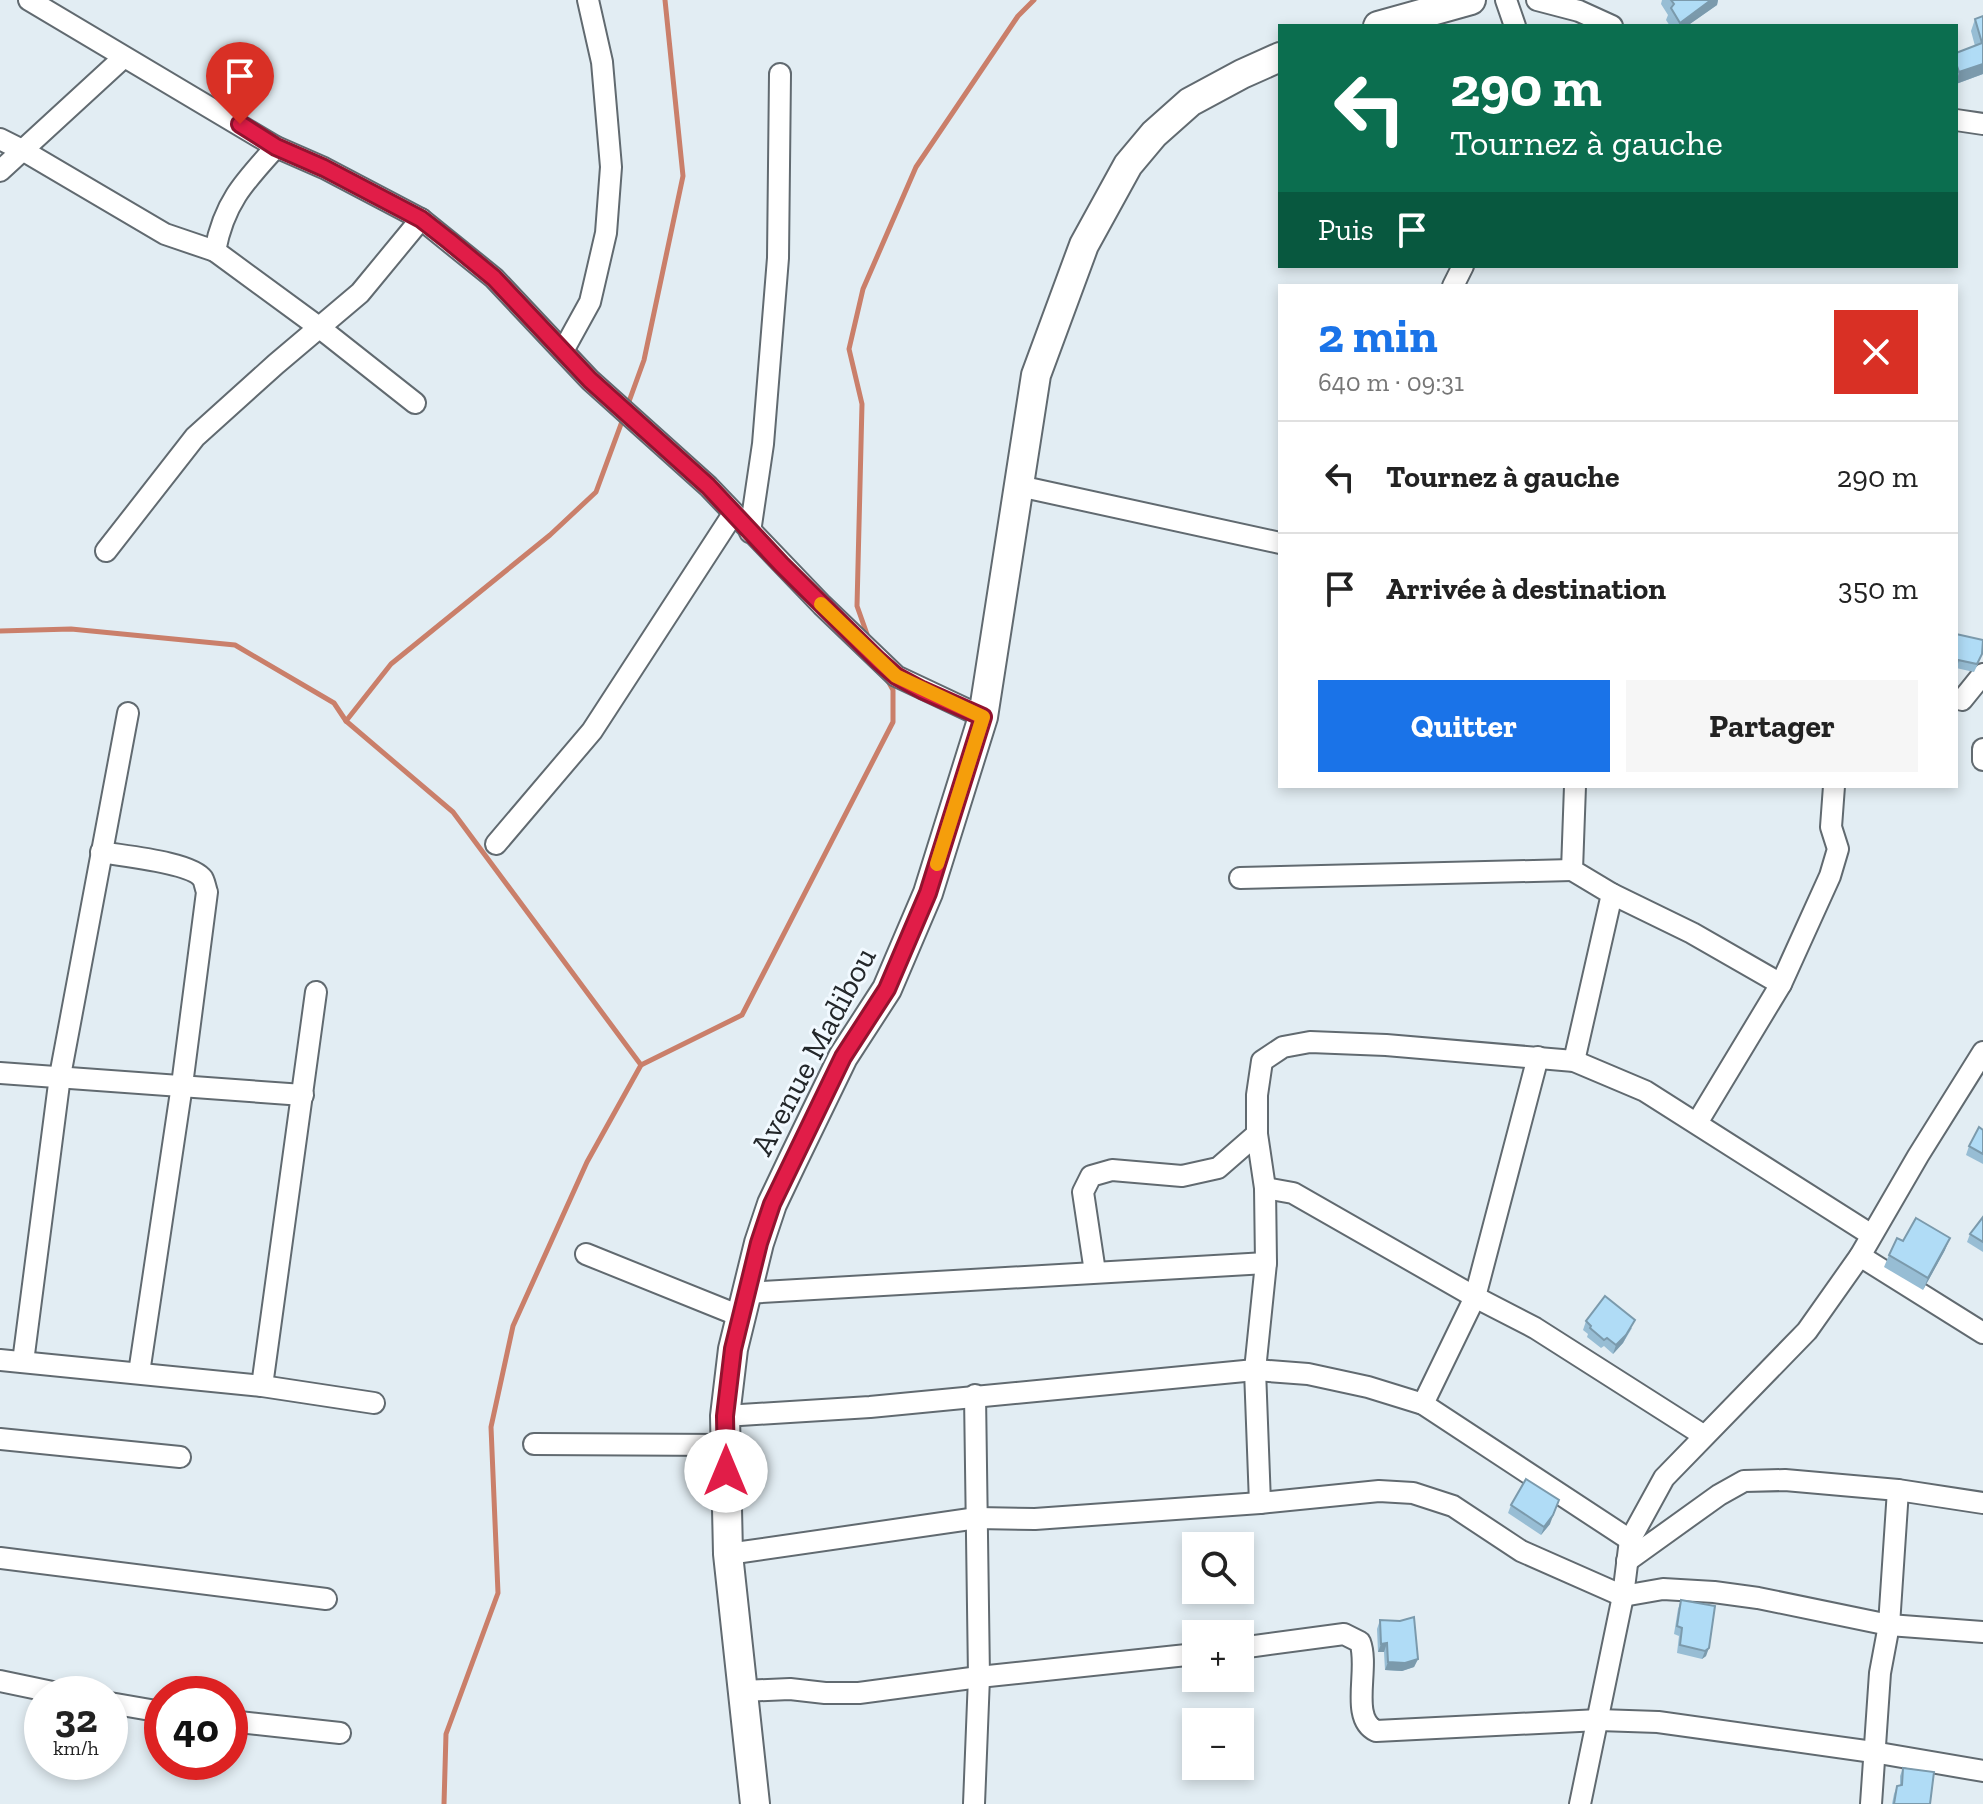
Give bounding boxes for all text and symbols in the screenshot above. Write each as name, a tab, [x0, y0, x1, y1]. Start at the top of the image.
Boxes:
pin	[206, 42, 274, 124]
text: 290 m	[1450, 53, 1602, 120]
icon: arrive	[218, 54, 262, 98]
icon: left	[1318, 56, 1422, 160]
text: Tournez à gauche	[1450, 121, 1723, 164]
icon: arrive	[1390, 208, 1434, 252]
text: Puis	[1318, 212, 1374, 248]
text: 2 min	[1318, 307, 1438, 364]
button: close	[1834, 310, 1918, 394]
text: 640 m · 09:31	[1318, 366, 1464, 398]
icon: left	[1318, 455, 1362, 499]
text: Tournez à gauche	[1386, 459, 1620, 495]
text: 290 m	[1837, 459, 1918, 495]
icon: arrive	[1318, 567, 1362, 611]
text: Arrivée à destination	[1386, 571, 1666, 607]
text: 350 m	[1838, 571, 1918, 607]
button: Quitter	[1318, 680, 1610, 772]
button: Partager	[1626, 680, 1918, 772]
street label: Avenue Madibou	[742, 941, 884, 1161]
position arrow	[684, 1429, 768, 1513]
map controls	[1182, 1532, 1254, 1780]
button: search	[1182, 1532, 1254, 1604]
button: +	[1182, 1620, 1254, 1692]
speed limit sign: 40	[144, 1676, 248, 1780]
text: 32	[55, 1694, 97, 1742]
button: −	[1182, 1708, 1254, 1780]
text: km/h	[53, 1736, 99, 1760]

